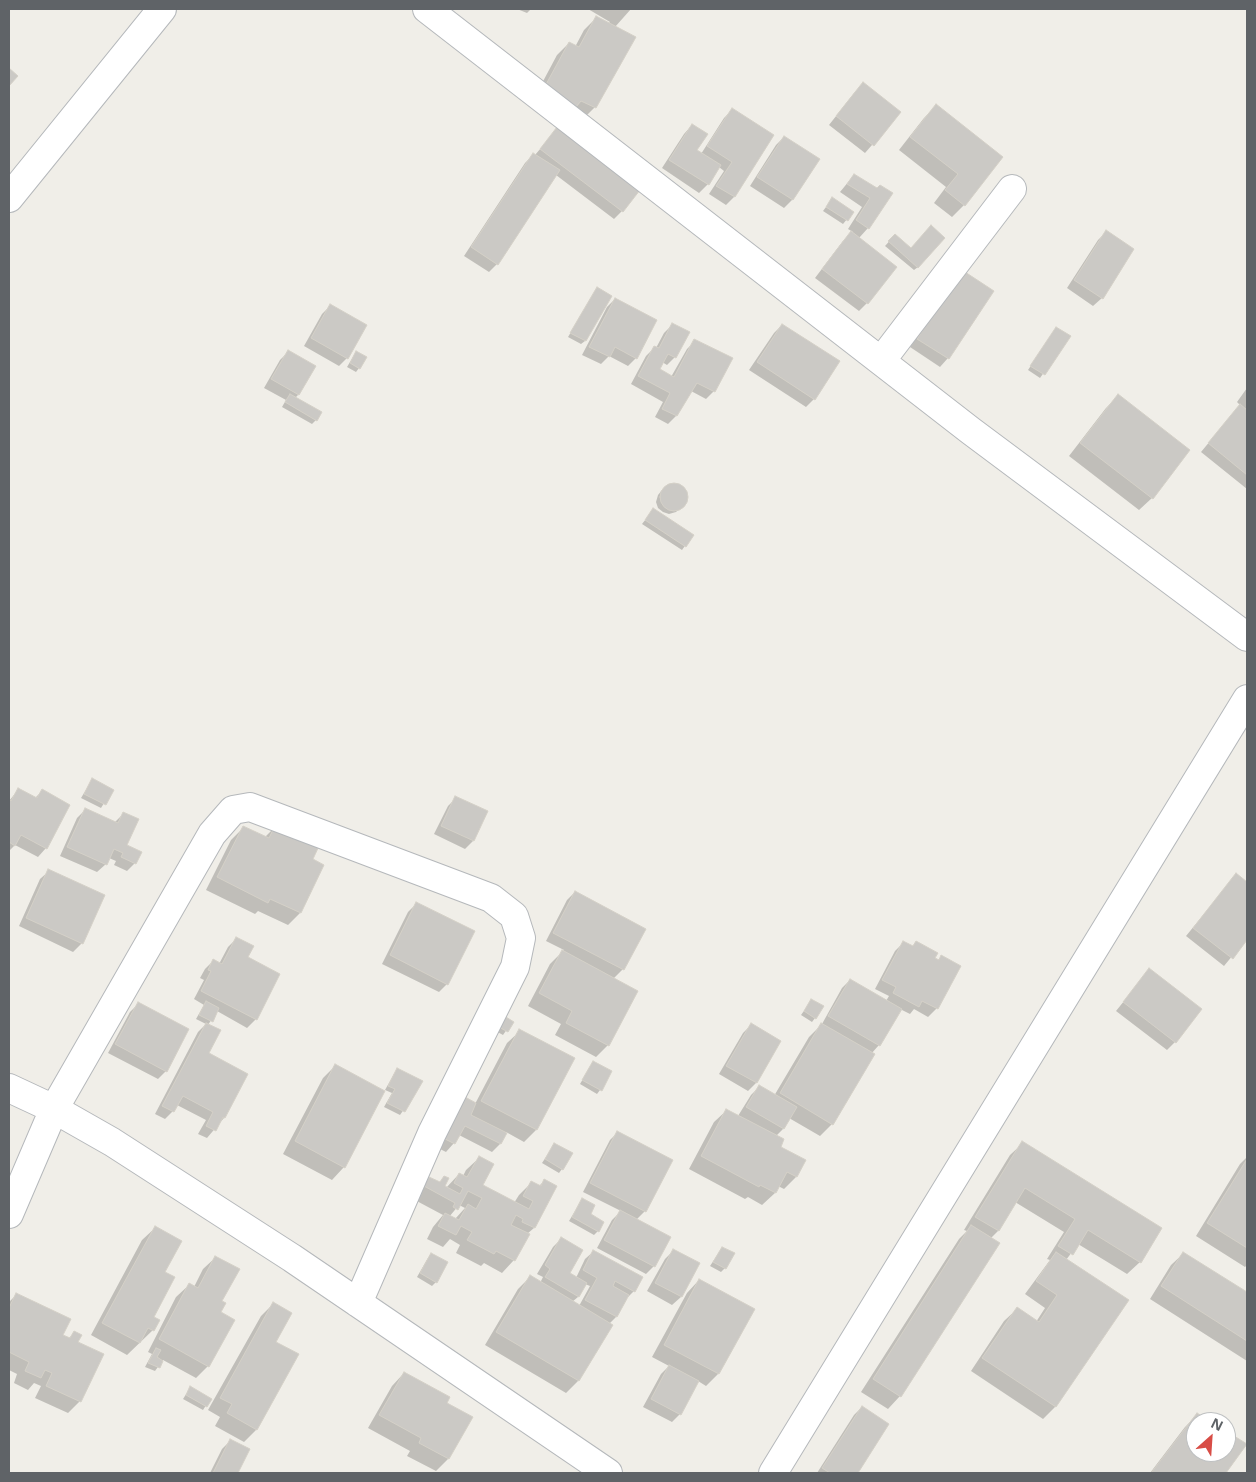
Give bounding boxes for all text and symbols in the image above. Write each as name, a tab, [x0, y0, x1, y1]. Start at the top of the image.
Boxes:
north arrow	[1186, 1412, 1236, 1462]
text: N	[1208, 1413, 1227, 1435]

